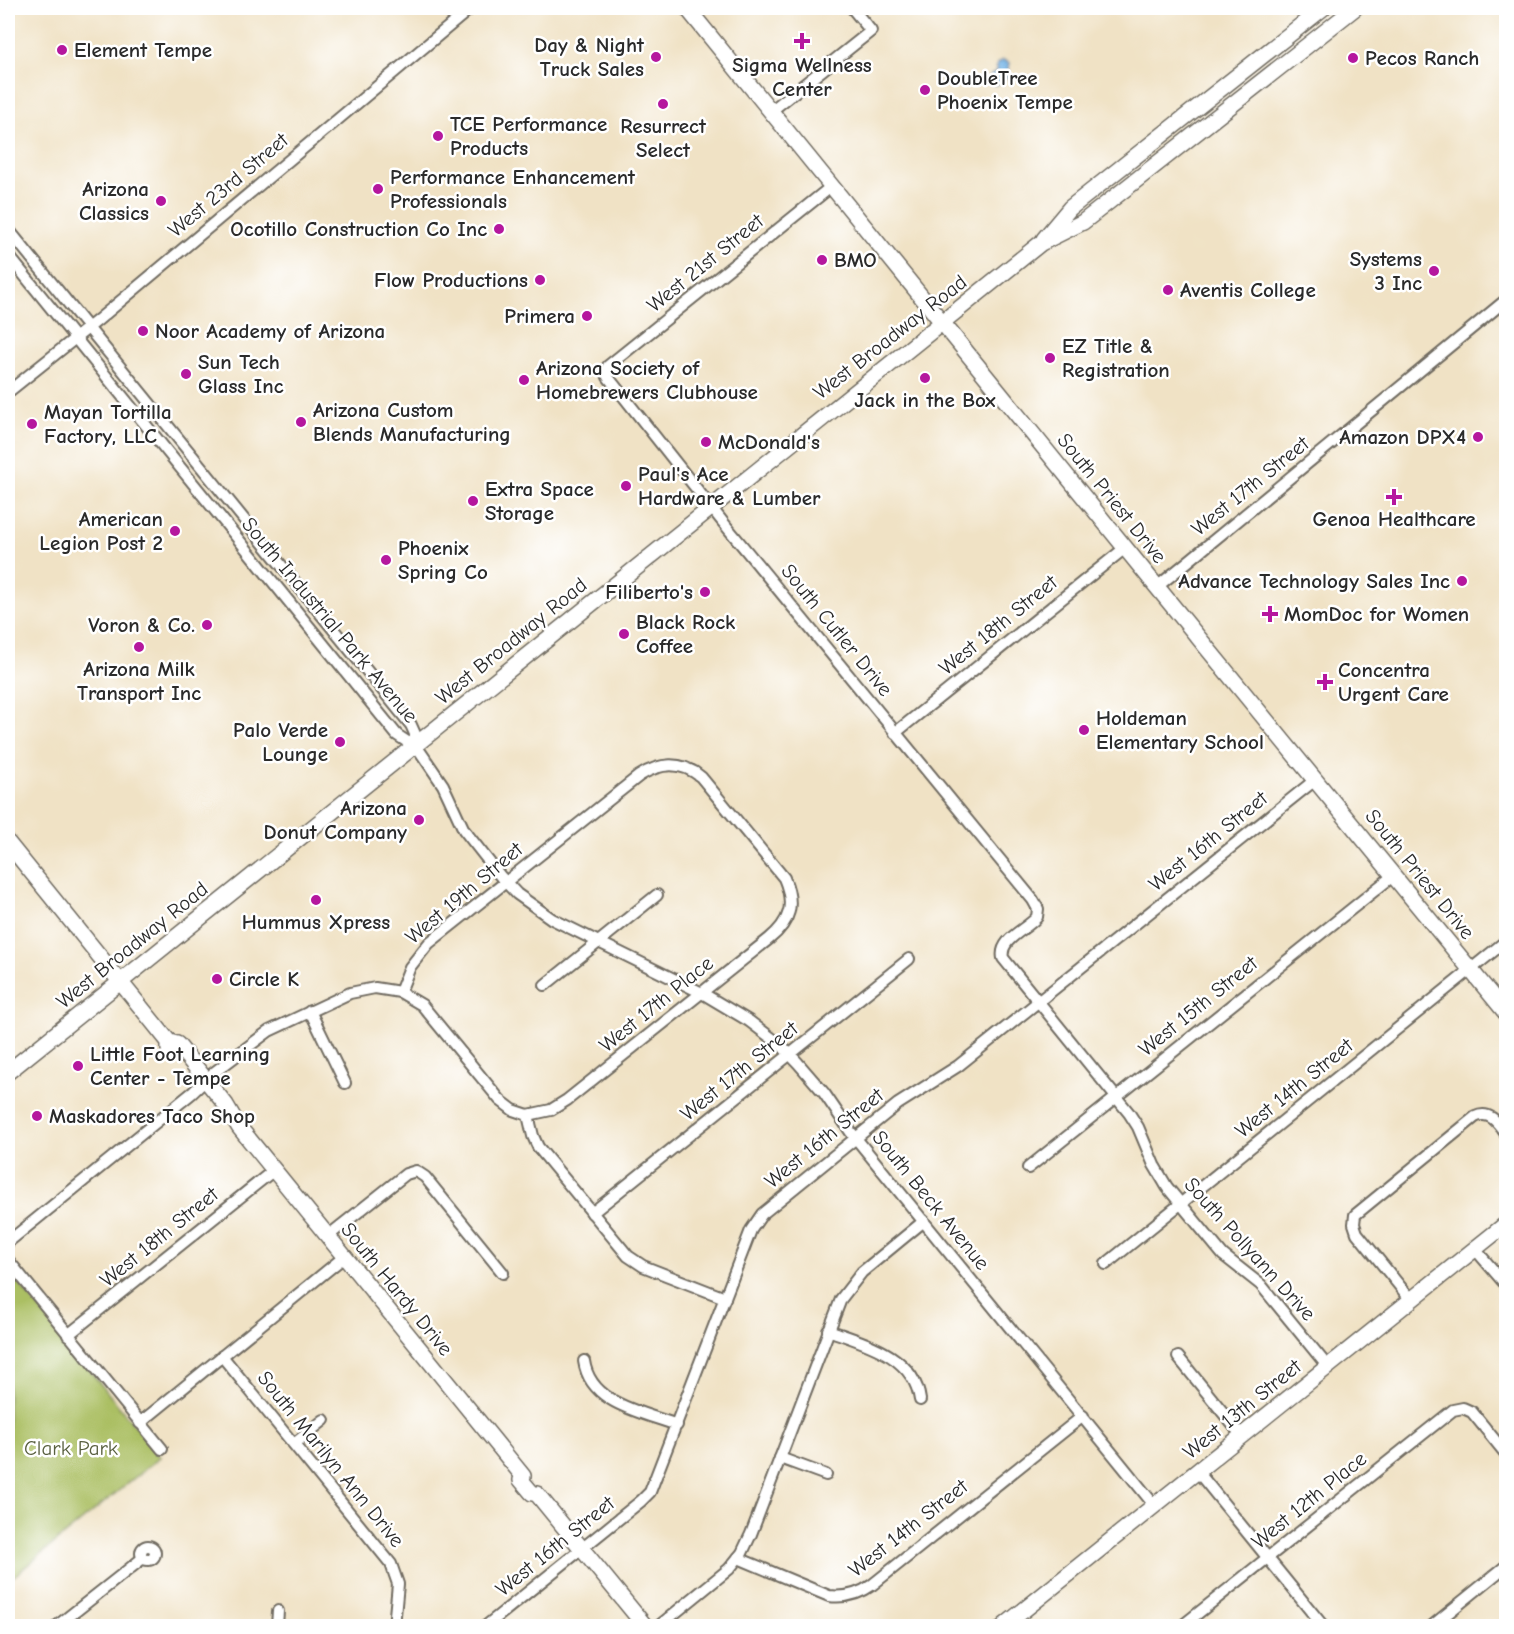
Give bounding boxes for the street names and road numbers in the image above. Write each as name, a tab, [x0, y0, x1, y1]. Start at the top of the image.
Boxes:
street label: West 23rd Street	[163, 127, 294, 242]
street label: West 21st Street	[642, 208, 769, 317]
street label: West Broadway Road	[809, 270, 971, 404]
street label: South Priest Drive	[1052, 428, 1172, 568]
street label: West 17th Street	[1186, 431, 1314, 541]
street label: South Industrial Park Avenue	[237, 512, 423, 728]
street label: South Cutler Drive	[776, 559, 898, 701]
street label: West 18th Street	[934, 569, 1063, 680]
street label: West Broadway Road	[430, 573, 592, 709]
street label: West 16th Street	[1144, 785, 1273, 896]
street label: South Priest Drive	[1360, 804, 1480, 944]
street label: West 19th Street	[401, 836, 528, 949]
street label: West Broadway Road	[51, 877, 213, 1013]
street label: West 15th Street	[1134, 950, 1263, 1061]
street label: West 17th Place	[594, 951, 718, 1057]
street label: West 17th Street	[675, 1016, 803, 1126]
street label: West 14th Street	[1230, 1033, 1358, 1143]
street label: West 16th Street	[760, 1082, 889, 1193]
street label: South Beck Avenue	[867, 1125, 995, 1275]
street label: South Pollyann Drive	[1179, 1173, 1321, 1325]
street label: West 18th Street	[95, 1181, 224, 1292]
street label: South Hardy Drive	[336, 1218, 458, 1360]
street label: West 13th Street	[1178, 1353, 1307, 1464]
street label: South Marilyn Ann Drive	[253, 1366, 409, 1552]
street label: West 12th Place	[1247, 1446, 1371, 1554]
street label: West 14th Street	[844, 1473, 973, 1582]
street label: West 16th Street	[491, 1490, 620, 1601]

